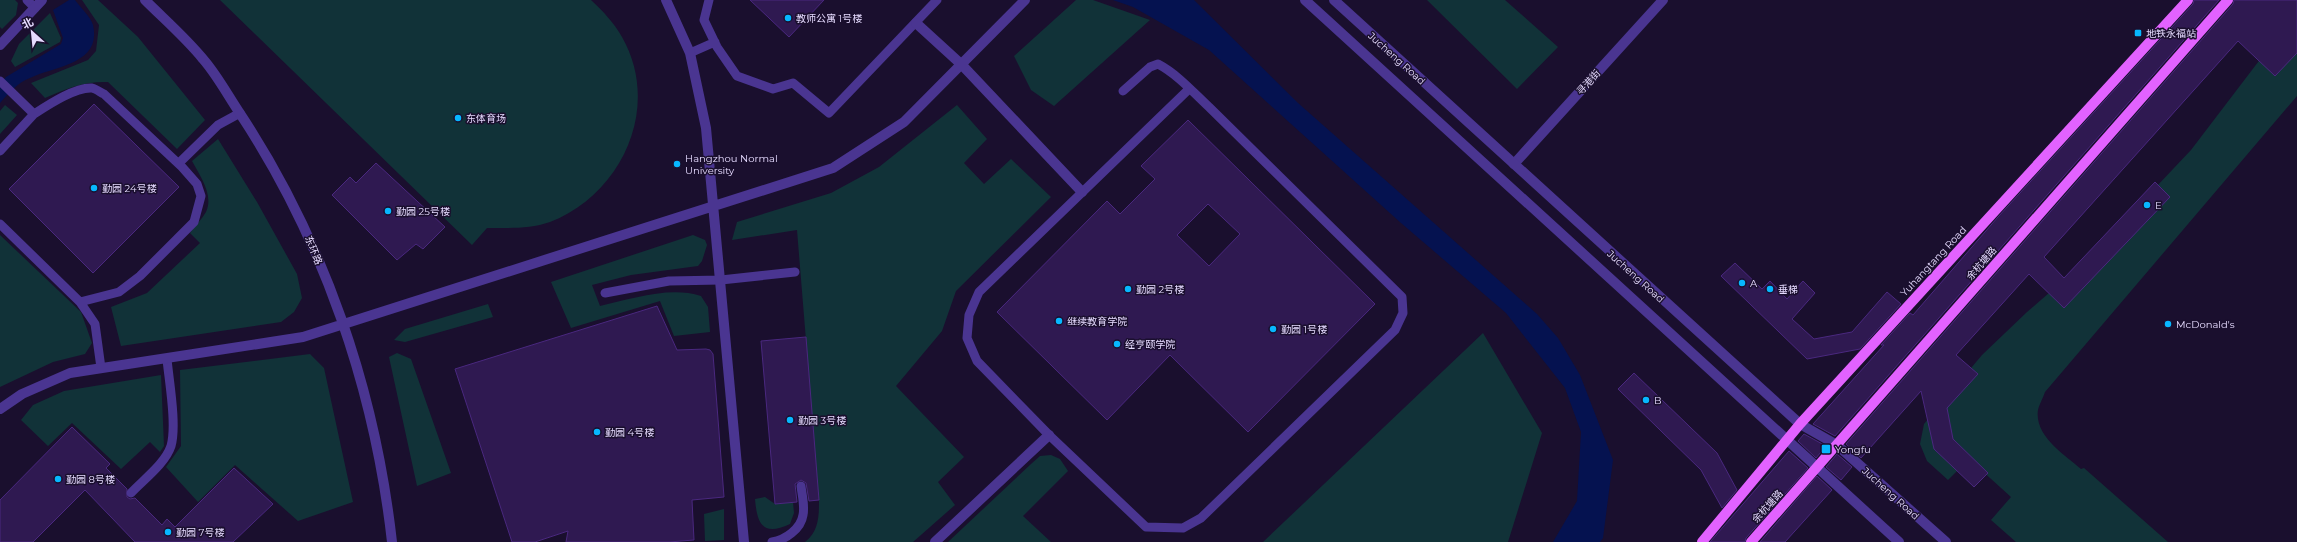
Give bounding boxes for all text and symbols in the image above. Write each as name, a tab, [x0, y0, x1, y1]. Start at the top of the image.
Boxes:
north arrow	[12, 12, 52, 52]
place label: 教师公寓 1号楼	[796, 12, 862, 25]
marker: 教师公寓 1号楼	[783, 13, 793, 23]
text: 北	[19, 14, 36, 32]
place label: 地铁永福站	[2146, 27, 2196, 40]
marker: 地铁永福站	[2133, 28, 2143, 38]
street label: Jucheng Road	[1365, 29, 1428, 87]
street label: 寻港街	[1574, 67, 1603, 98]
place label: 东体育场	[466, 112, 506, 125]
marker: 东体育场	[453, 113, 463, 123]
place label: Hangzhou Normal University	[685, 152, 778, 177]
marker: Hangzhou Normal University	[672, 159, 682, 169]
place label: 勤园 24号楼	[102, 182, 157, 195]
marker: 勤园 24号楼	[89, 183, 99, 193]
place label: E	[2155, 199, 2162, 212]
marker: E	[2142, 200, 2152, 210]
place label: 勤园 25号楼	[396, 205, 450, 218]
marker: 勤园 25号楼	[383, 206, 393, 216]
street label: Yuhangtang Road	[1898, 224, 1969, 299]
street label: 东环路	[302, 234, 325, 267]
street label: 余杭塘路	[1963, 244, 1999, 283]
street label: Jucheng Road	[1604, 247, 1667, 305]
place label: A	[1750, 277, 1758, 290]
marker: A	[1737, 278, 1747, 288]
place label: 勤园 2号楼	[1136, 283, 1184, 296]
place label: 垂梯	[1778, 283, 1798, 296]
marker: 勤园 2号楼	[1123, 284, 1133, 294]
marker: 垂梯	[1765, 284, 1775, 294]
place label: 继续教育学院	[1067, 315, 1127, 328]
marker: 继续教育学院	[1054, 316, 1064, 326]
place label: McDonald's	[2176, 318, 2235, 331]
marker: McDonald's	[2163, 319, 2173, 329]
place label: 勤园 1号楼	[1281, 323, 1327, 336]
marker: 勤园 1号楼	[1268, 324, 1278, 334]
place label: 经亨颐学院	[1125, 338, 1175, 351]
marker: 经亨颐学院	[1112, 339, 1122, 349]
place label: B	[1654, 394, 1662, 407]
marker: B	[1641, 395, 1651, 405]
place label: 勤园 3号楼	[798, 414, 846, 427]
marker: 勤园 3号楼	[785, 415, 795, 425]
place label: 勤园 4号楼	[605, 426, 654, 439]
marker: 勤园 4号楼	[592, 427, 602, 437]
marker: Yongfu	[1820, 443, 1832, 455]
place label: Yongfu	[1835, 443, 1871, 456]
street label: Jucheng Road	[1859, 464, 1922, 522]
place label: 勤园 8号楼	[66, 473, 115, 486]
marker: 勤园 8号楼	[53, 474, 63, 484]
street label: 余杭塘路	[1749, 487, 1786, 526]
place label: 勤园 7号楼	[176, 526, 225, 539]
marker: 勤园 7号楼	[163, 527, 173, 537]

